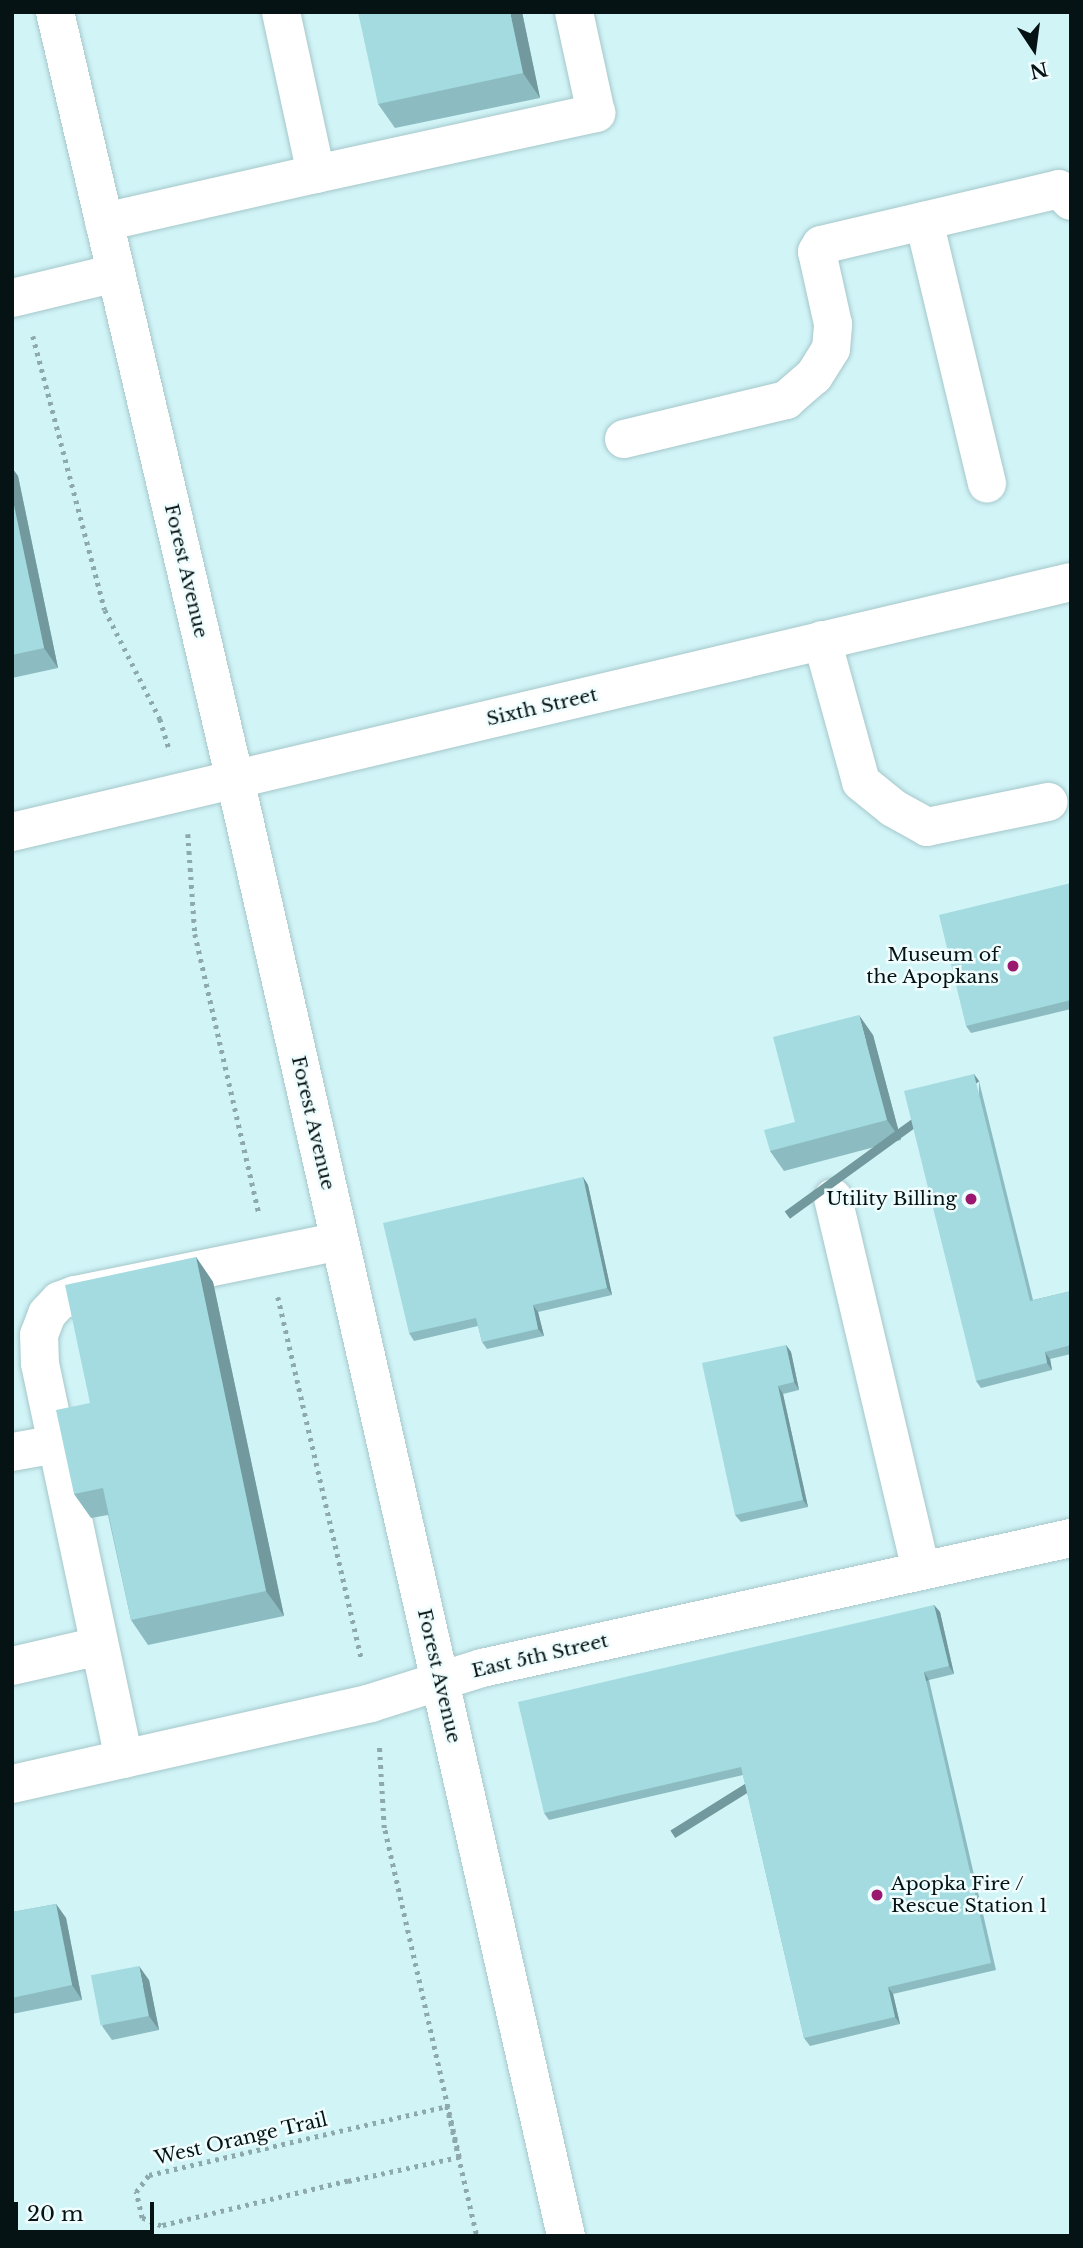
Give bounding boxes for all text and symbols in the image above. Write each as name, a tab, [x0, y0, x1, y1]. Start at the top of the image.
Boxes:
north arrow	[999, 14, 1069, 84]
text: N	[1028, 57, 1050, 83]
street label: Forest Avenue	[159, 501, 213, 641]
street label: Sixth Street	[484, 683, 600, 731]
place label: Museum of the Apopkans	[866, 944, 999, 988]
marker: Museum of the Apopkans	[1005, 958, 1021, 974]
street label: Forest Avenue	[286, 1053, 340, 1193]
place label: Utility Billing	[826, 1188, 957, 1210]
marker: Utility Billing	[963, 1191, 979, 1207]
street label: Forest Avenue	[412, 1606, 466, 1746]
street label: East 5th Street	[470, 1629, 610, 1683]
place label: Apopka Fire / Rescue Station 1	[891, 1873, 1048, 1917]
marker: Apopka Fire / Rescue Station 1	[869, 1887, 885, 1903]
street label: West Orange Trail	[152, 2108, 330, 2170]
scale bar	[18, 2188, 158, 2232]
text: 20 m	[27, 2201, 84, 2227]

